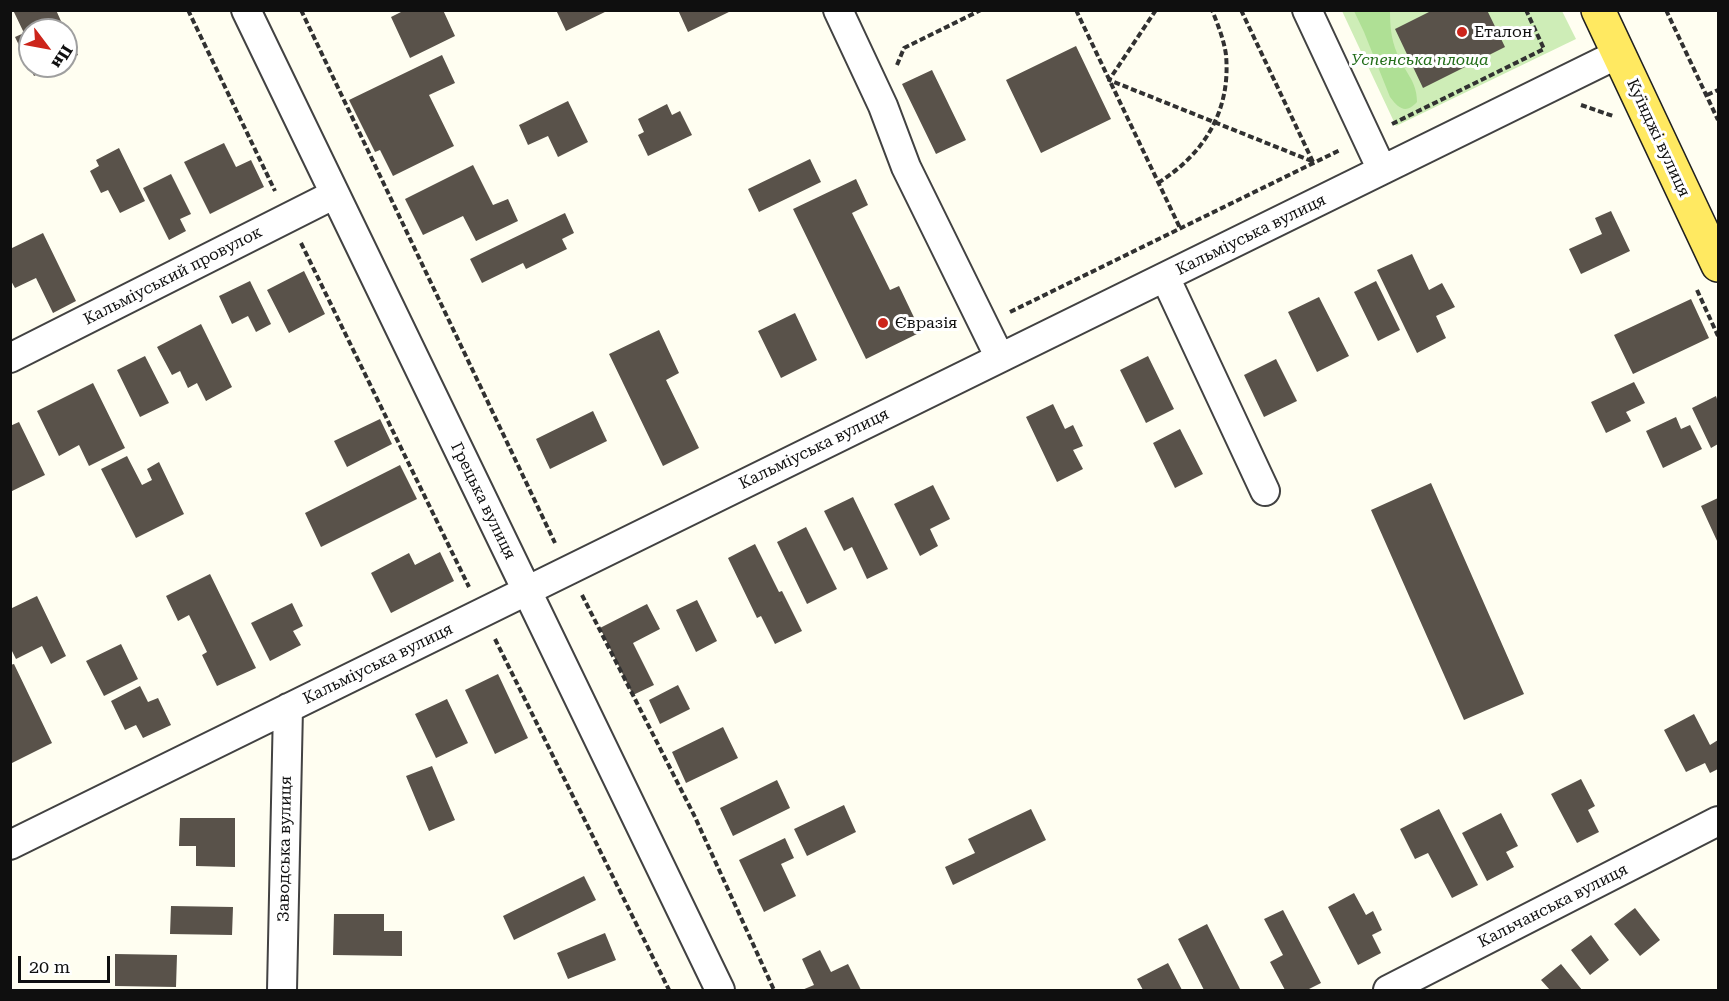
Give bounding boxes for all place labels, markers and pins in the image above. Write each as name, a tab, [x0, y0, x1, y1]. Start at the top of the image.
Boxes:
place label: Еталон	[1474, 22, 1532, 42]
marker: Еталон	[1455, 25, 1469, 39]
place label: Євразія	[895, 313, 957, 333]
marker: Євразія	[876, 316, 890, 330]

